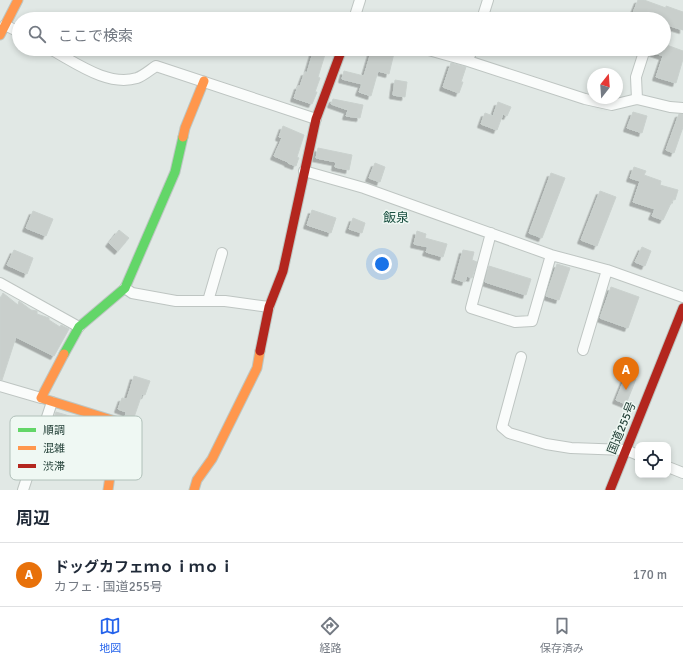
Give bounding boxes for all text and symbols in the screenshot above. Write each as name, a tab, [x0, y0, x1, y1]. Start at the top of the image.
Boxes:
search box	[12, 12, 671, 56]
icon: search	[26, 23, 48, 45]
text: ここで検索	[58, 27, 133, 45]
north arrow	[587, 68, 623, 104]
district label: 飯泉	[383, 210, 409, 226]
your location	[372, 254, 392, 274]
pin: A	[613, 357, 639, 390]
street label: 国道255号	[605, 399, 639, 457]
legend	[10, 416, 142, 480]
text: 順調	[43, 424, 65, 437]
text: 混雑	[43, 442, 65, 455]
map controls	[635, 442, 671, 478]
button: locate	[635, 442, 671, 478]
text: 渋滞	[43, 460, 65, 473]
text: 周辺	[16, 508, 50, 529]
text: ドッグカフェｍｏｉｍｏｉ	[54, 558, 234, 576]
text: A	[25, 567, 33, 583]
text: 170 m	[633, 567, 667, 583]
text: カフェ · 国道255号	[54, 579, 163, 595]
tab: 地図	[99, 615, 121, 655]
tab: 経路	[319, 615, 341, 655]
tab: 保存済み	[540, 615, 584, 655]

